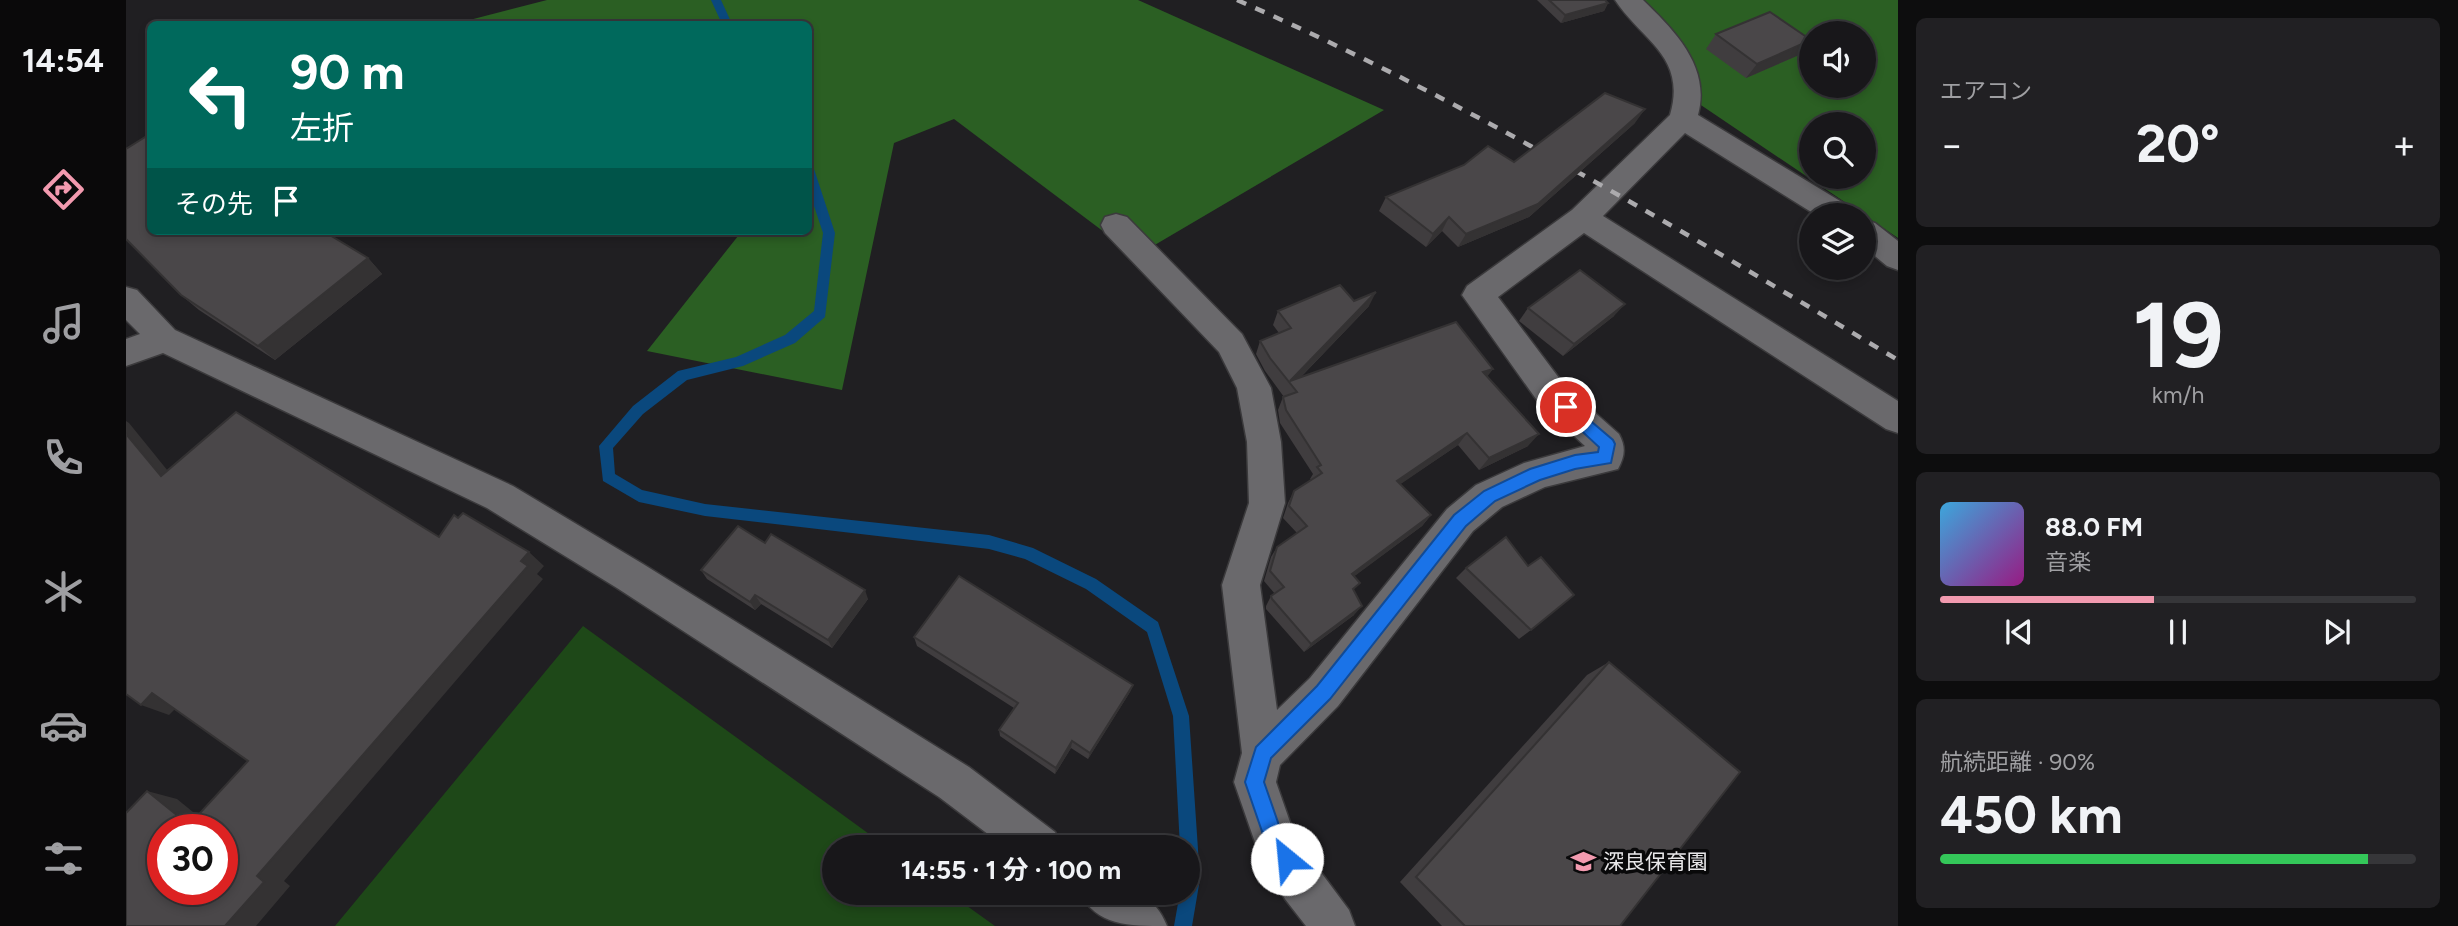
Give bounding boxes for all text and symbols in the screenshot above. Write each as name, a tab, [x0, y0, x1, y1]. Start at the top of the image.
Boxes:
map controls	[1799, 21, 1876, 280]
button: sound	[1799, 21, 1876, 98]
text: 14:54	[22, 42, 104, 80]
text: 90 m	[290, 42, 405, 101]
icon: left	[175, 49, 266, 140]
text: エアコン	[1940, 77, 2032, 105]
text: 左折	[290, 109, 354, 147]
button: search	[1799, 112, 1876, 189]
text: 20°	[2136, 113, 2220, 175]
text: −	[1940, 122, 1964, 168]
text: +	[2392, 122, 2416, 168]
icon: directions	[39, 165, 88, 214]
icon: arrive	[267, 182, 305, 220]
text: その先	[175, 188, 253, 220]
button: layers	[1799, 203, 1876, 280]
text: 19	[2132, 281, 2224, 390]
icon: music	[39, 299, 88, 348]
pin	[1536, 377, 1596, 437]
text: km/h	[2152, 381, 2204, 409]
icon: arrive	[1547, 388, 1585, 426]
icon: phone	[39, 433, 88, 482]
text: 88.0 FM	[2045, 511, 2143, 543]
text: 音楽	[2045, 548, 2091, 576]
icon: climate	[39, 567, 88, 616]
icon: previous	[2000, 613, 2038, 651]
icon: pause	[2159, 613, 2197, 651]
icon: next	[2318, 613, 2356, 651]
icon: car	[39, 701, 88, 750]
text: 航続距離 · 90%	[1940, 748, 2095, 776]
text: 450 km	[1940, 784, 2123, 846]
speed limit sign: 30	[147, 814, 238, 905]
position arrow	[1250, 822, 1324, 896]
icon: filters	[39, 834, 88, 883]
school or university icon: 深良保育園	[1569, 847, 1597, 875]
place label: 深良保育園	[1603, 849, 1708, 874]
text: 14:55 · 1 分 · 100 m	[901, 854, 1121, 886]

